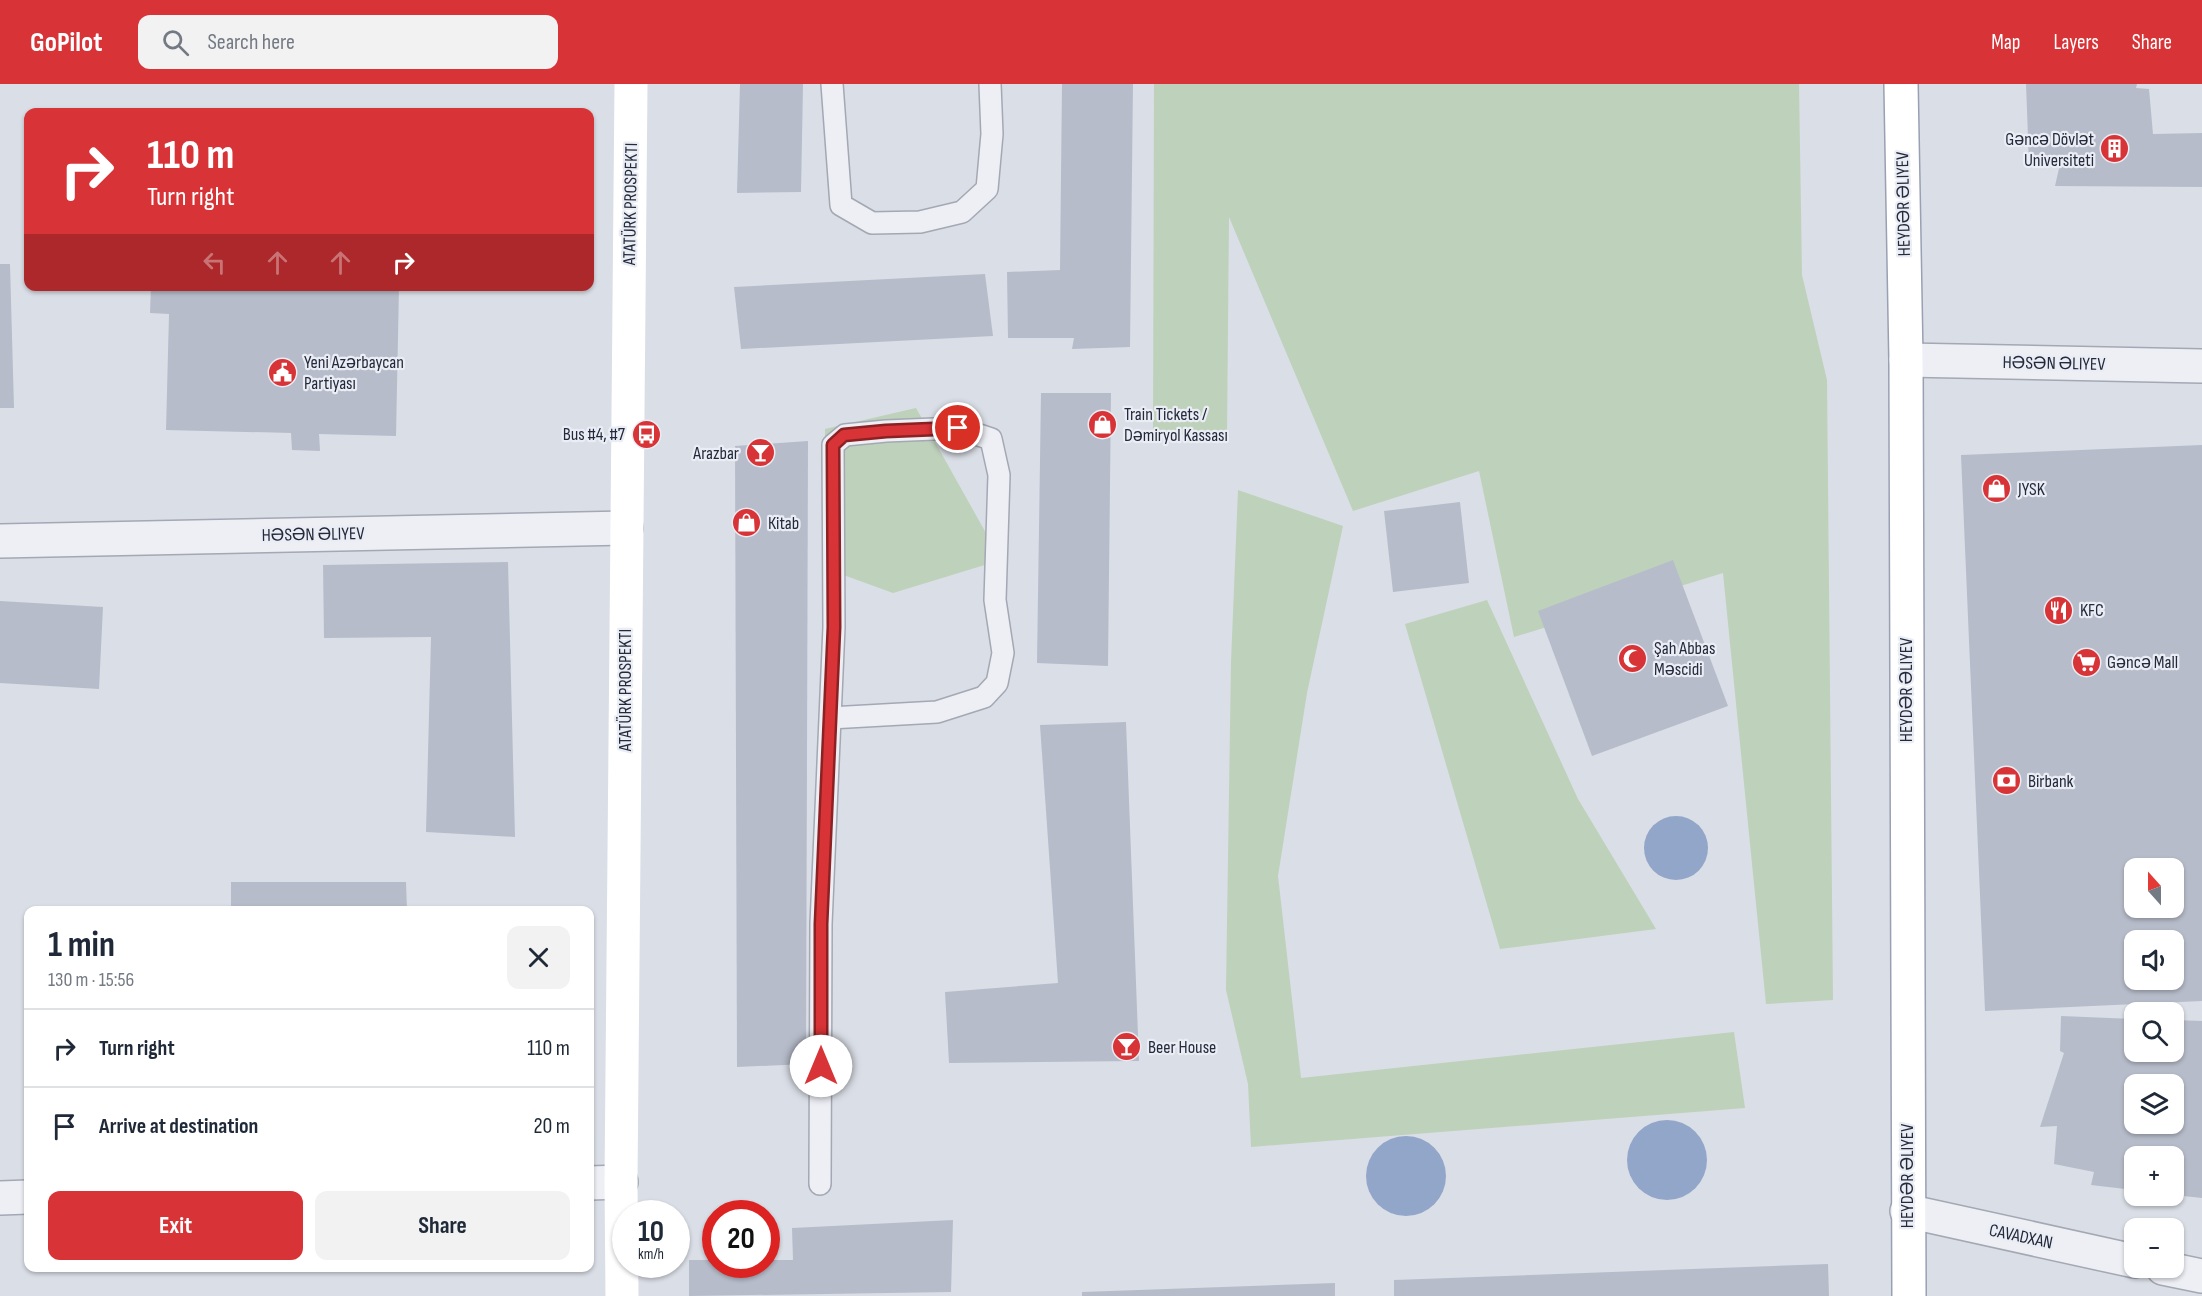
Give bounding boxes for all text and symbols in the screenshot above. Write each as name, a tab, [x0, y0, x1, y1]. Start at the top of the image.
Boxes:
search box	[138, 15, 558, 69]
text: GoPilot	[30, 26, 102, 59]
icon: search	[159, 26, 192, 59]
text: Search here	[207, 29, 295, 56]
text: Map	[1991, 30, 2020, 55]
text: Layers	[2053, 30, 2099, 55]
text: Share	[2132, 30, 2172, 55]
place label: Gəncə Dövlət Universiteti	[2005, 129, 2094, 171]
text: 110 m	[147, 130, 234, 181]
icon: right	[48, 132, 126, 210]
building icon: Gəncə Dövlət Universiteti	[2099, 133, 2131, 165]
street label: ATATÜRK PROSPEKTI	[619, 143, 642, 266]
street label: HEYDƏR ƏLIYEV	[1892, 152, 1915, 256]
text: Turn right	[147, 181, 234, 213]
icon: left	[198, 246, 231, 279]
icon: ahead	[261, 246, 294, 279]
icon: ahead	[324, 246, 357, 279]
icon: right	[387, 246, 420, 279]
place label: Yeni Azərbaycan Partiyası	[304, 352, 404, 394]
street label: HƏSƏN ƏLIYEV	[2002, 352, 2106, 375]
public building icon: Yeni Azərbaycan Partiyası	[267, 356, 299, 388]
pin	[932, 402, 983, 453]
place label: Train Tickets / Dəmiryol Kassası	[1124, 404, 1228, 446]
shop icon: Train Tickets / Dəmiryol Kassası	[1087, 408, 1119, 440]
icon: arrive	[941, 411, 974, 444]
bus stop icon: Bus #4, #7	[630, 418, 662, 450]
place label: Bus #4, #7	[563, 424, 626, 445]
bar icon: Arazbar	[744, 437, 776, 469]
place label: Arazbar	[692, 443, 739, 464]
shop icon: JYSK	[1981, 473, 2013, 505]
place label: JYSK	[2017, 479, 2046, 500]
shop icon: Кitab	[731, 507, 763, 539]
place label: Кitab	[768, 513, 799, 534]
street label: HƏSƏN ƏLIYEV	[261, 523, 365, 546]
restaurant icon: KFC	[2043, 594, 2075, 626]
place label: KFC	[2080, 600, 2104, 621]
street label: ATATÜRK PROSPEKTI	[615, 629, 636, 752]
place label: Şah Abbas Məscidi	[1654, 638, 1715, 680]
street label: HEYDƏR ƏLIYEV	[1896, 638, 1917, 742]
mosque icon: Şah Abbas Məscidi	[1617, 642, 1649, 674]
supermarket icon: Gəncə Mall	[2070, 646, 2102, 678]
place label: Gəncə Mall	[2107, 652, 2178, 673]
bank icon: Birbank	[1991, 765, 2023, 797]
place label: Birbank	[2028, 771, 2074, 792]
north arrow	[2124, 858, 2184, 918]
map controls	[2124, 858, 2184, 1278]
text: 1 min	[48, 924, 115, 967]
button: close	[507, 926, 570, 989]
button: sound	[2124, 930, 2184, 990]
text: 130 m · 15:56	[48, 968, 134, 992]
button: search	[2124, 1002, 2184, 1062]
bar icon: Beer House	[1111, 1031, 1143, 1063]
icon: right	[48, 1032, 81, 1065]
position arrow	[789, 1034, 853, 1098]
text: Turn right	[99, 1035, 175, 1062]
text: 110 m	[527, 1035, 570, 1062]
place label: Beer House	[1148, 1037, 1216, 1058]
button: layers	[2124, 1074, 2184, 1134]
icon: arrive	[48, 1110, 81, 1143]
text: Arrive at destination	[99, 1113, 258, 1140]
text: 20 m	[534, 1113, 570, 1140]
street label: HEYDƏR ƏLIYEV	[1897, 1124, 1918, 1228]
button: +	[2124, 1146, 2184, 1206]
button: Exit	[48, 1191, 303, 1260]
button: Share	[315, 1191, 570, 1260]
speed limit sign: 20	[702, 1200, 780, 1278]
text: 10	[638, 1214, 664, 1250]
button: −	[2124, 1218, 2184, 1278]
street label: CAVADXAN	[1987, 1220, 2055, 1253]
text: km/h	[638, 1245, 664, 1264]

